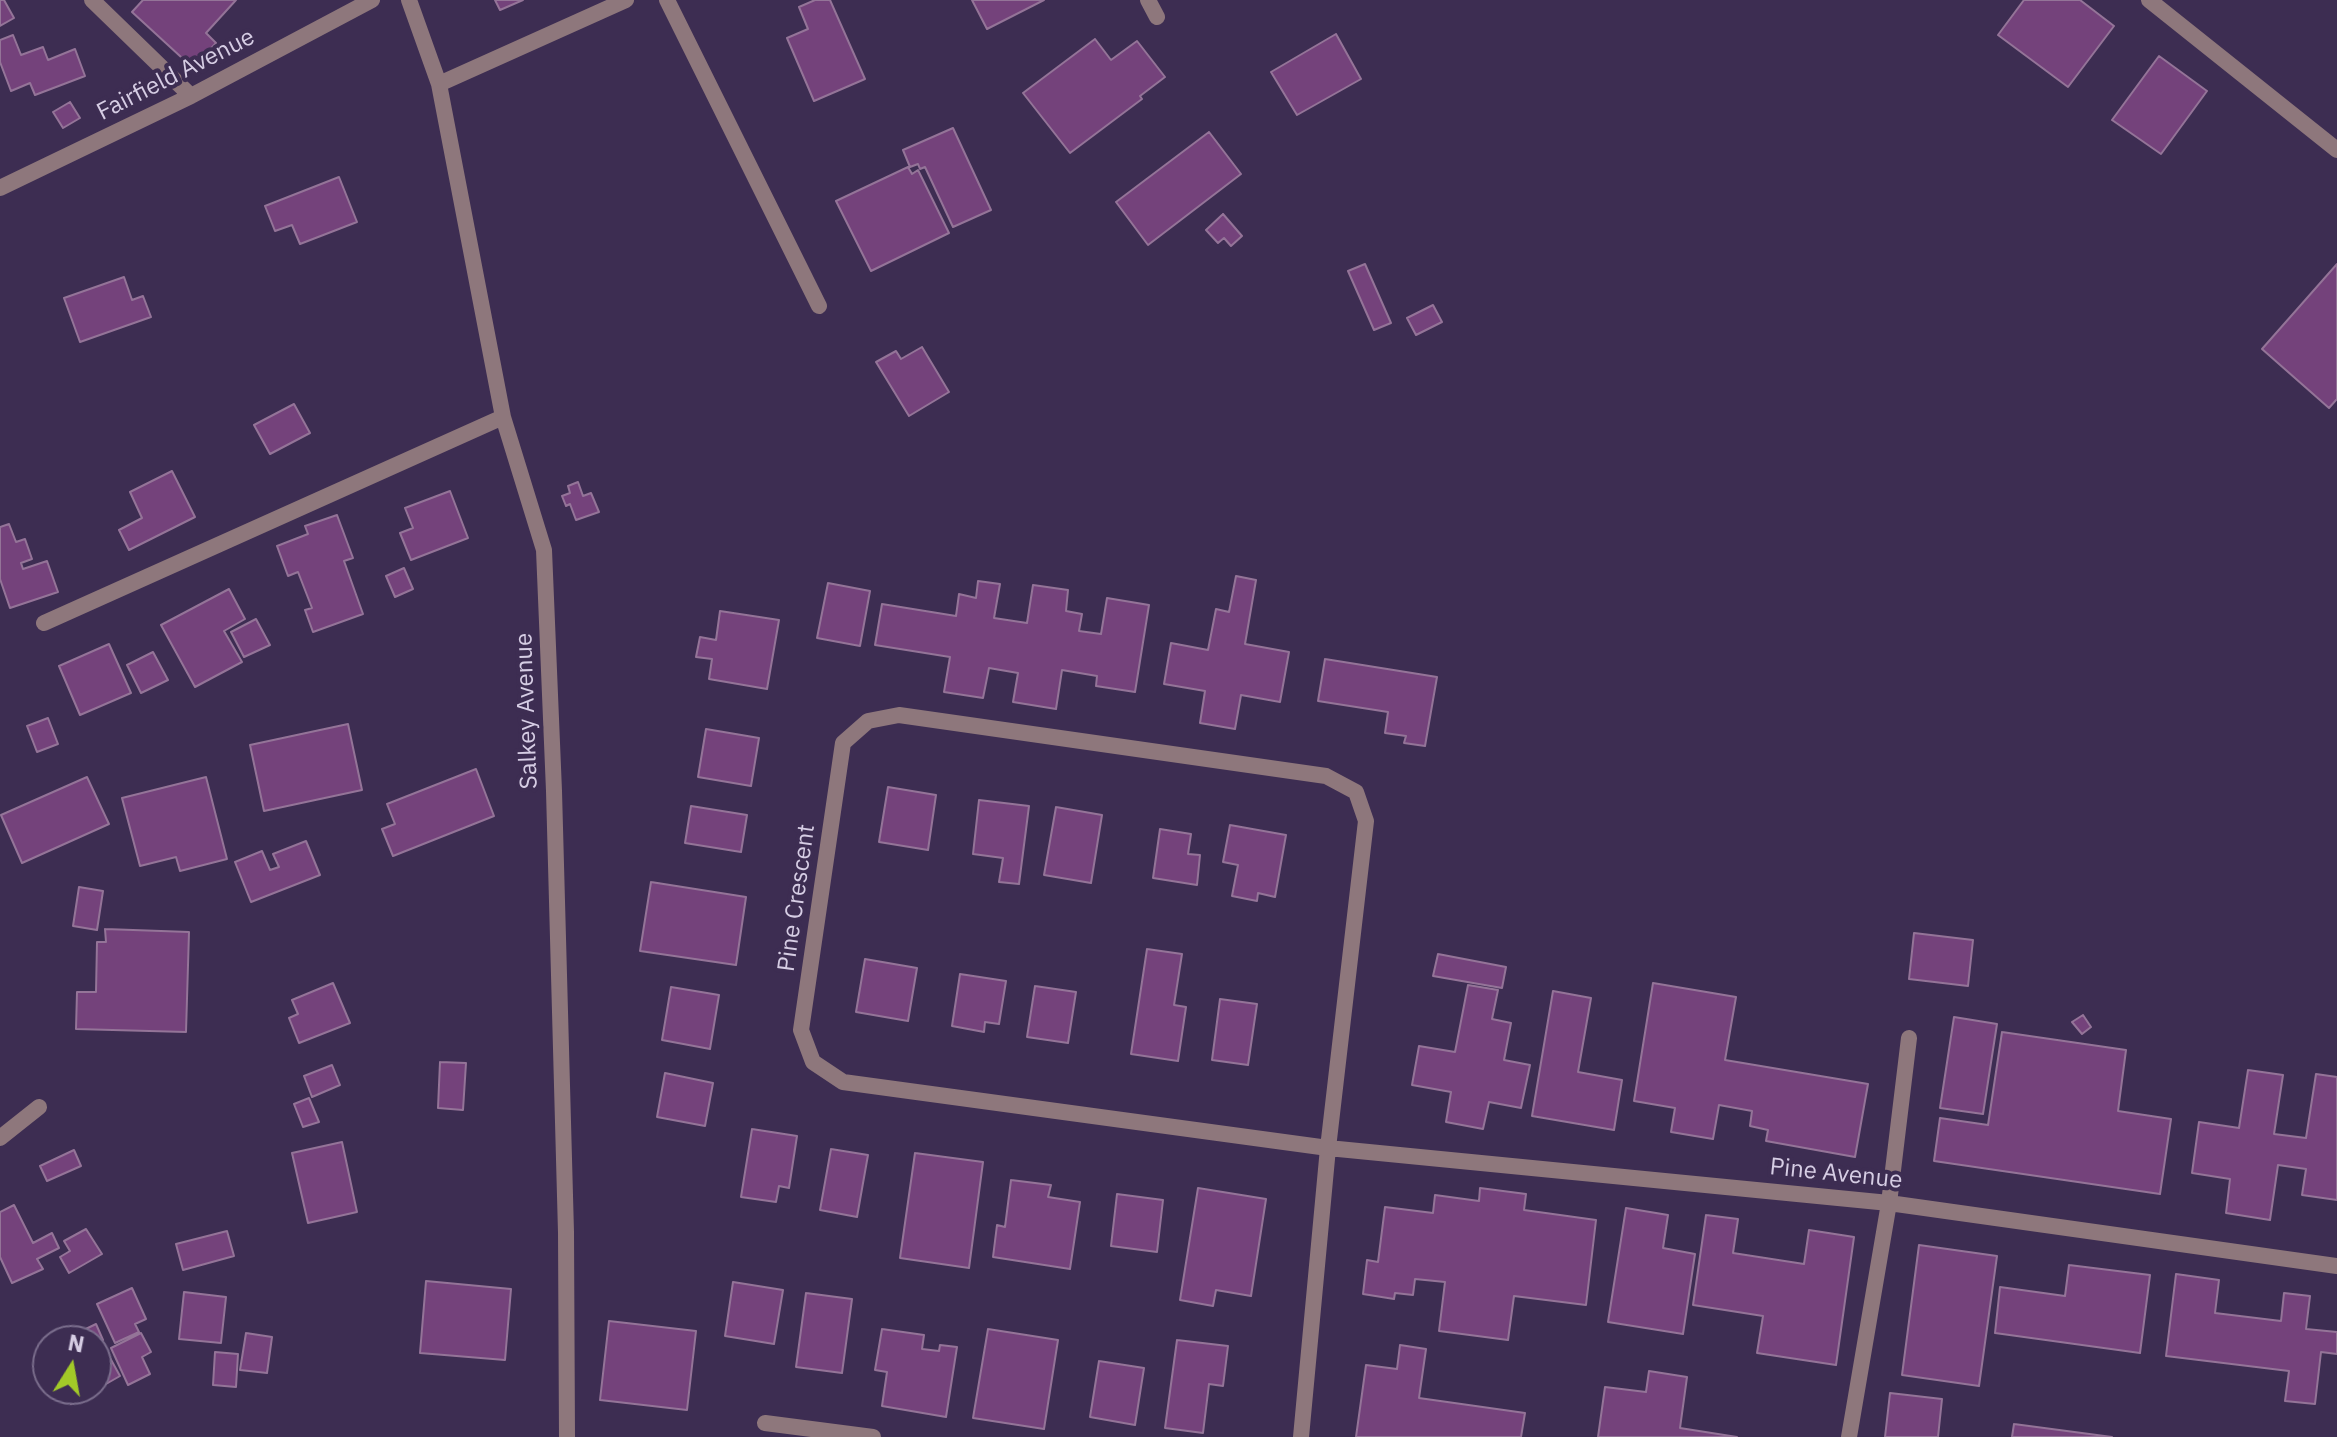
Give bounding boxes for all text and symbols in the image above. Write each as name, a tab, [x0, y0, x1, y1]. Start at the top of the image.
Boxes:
street label: Fairfield Avenue	[92, 23, 260, 127]
street label: Salkey Avenue	[510, 632, 544, 790]
street label: Pine Crescent	[772, 822, 822, 974]
street label: Pine Avenue	[1768, 1153, 1904, 1195]
north arrow	[32, 1325, 112, 1405]
text: N	[66, 1327, 87, 1359]

